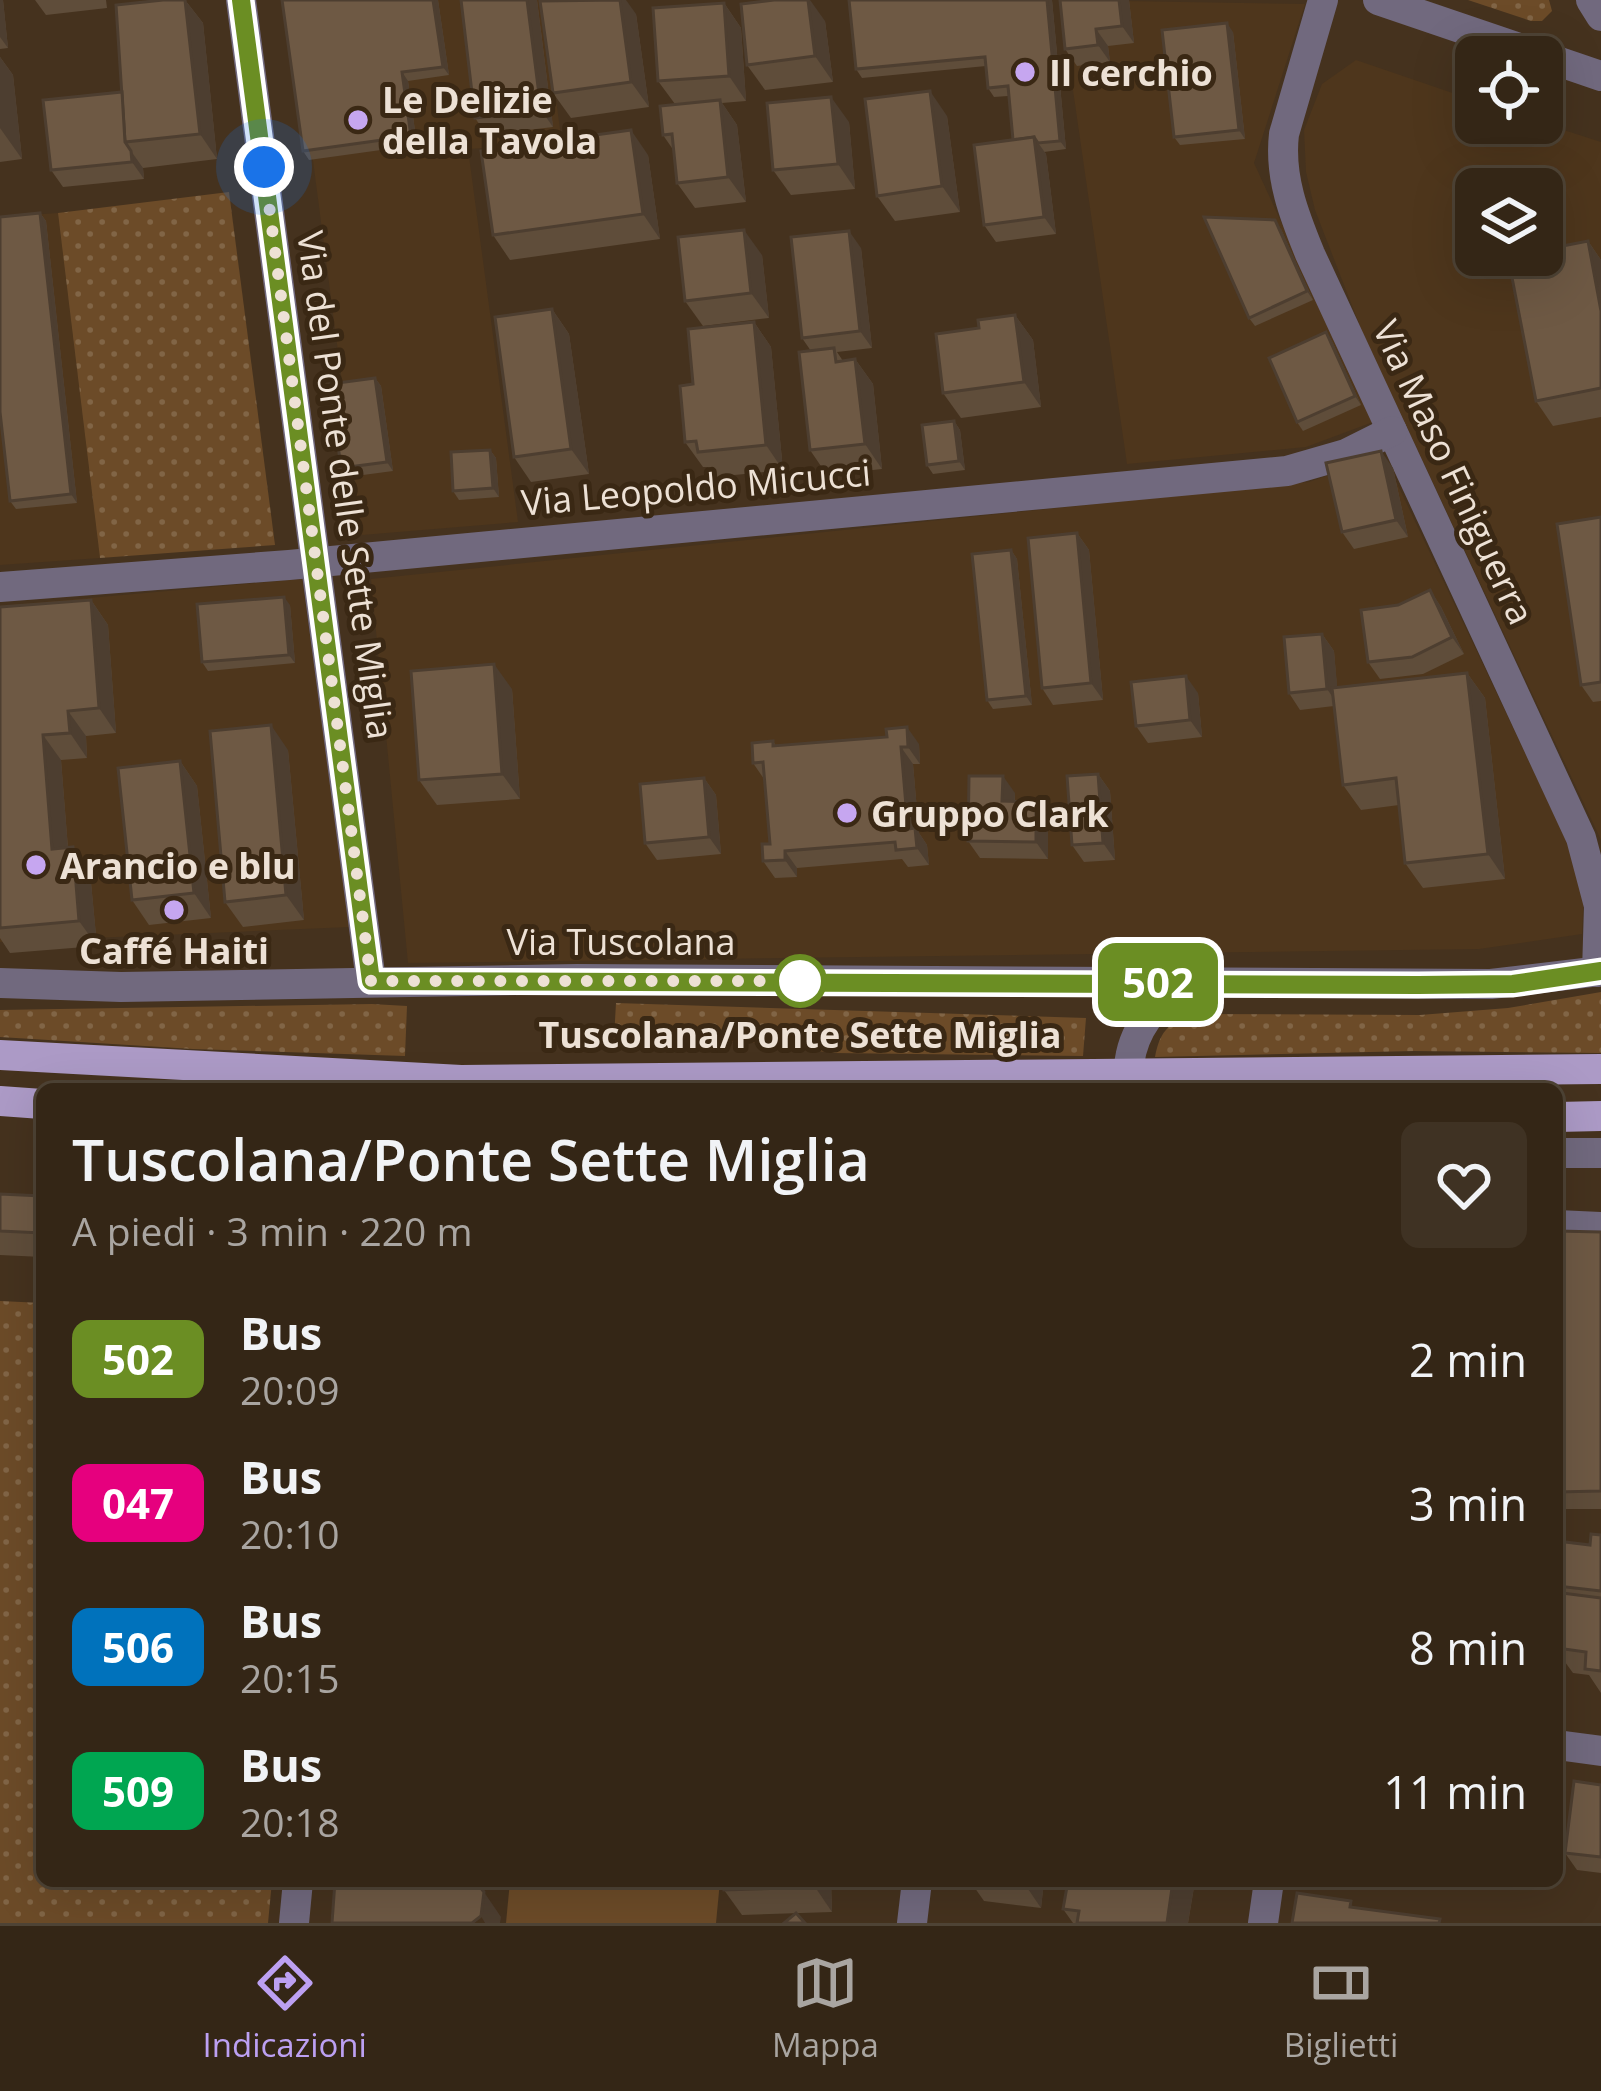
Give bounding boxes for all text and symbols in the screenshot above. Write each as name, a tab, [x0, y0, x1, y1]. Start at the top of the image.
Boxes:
map controls	[1455, 36, 1563, 276]
button: locate	[1455, 36, 1563, 144]
place label: Il cerchio	[1049, 48, 1213, 97]
marker: Il cerchio	[1012, 59, 1038, 85]
place label: Le Delizie della Tavola	[382, 75, 597, 165]
marker: Le Delizie della Tavola	[345, 107, 371, 133]
your location	[234, 137, 294, 197]
button: layers	[1455, 168, 1563, 276]
street label: Via del Ponte delle Sette Miglia	[286, 228, 406, 742]
street label: Via Maso Finiguerra	[1362, 312, 1546, 632]
street label: Via Leopoldo Micucci	[519, 447, 873, 527]
place label: Gruppo Clark	[871, 789, 1109, 838]
marker: Gruppo Clark	[834, 800, 860, 826]
place label: Arancio e blu	[60, 841, 296, 890]
marker: Arancio e blu	[23, 852, 49, 878]
marker: Caffé Haiti	[161, 897, 187, 923]
street label: Via Tuscolana	[506, 917, 736, 966]
place label: Caffé Haiti	[79, 926, 269, 975]
line badge: 502	[1089, 943, 1227, 1021]
text: 502	[1122, 953, 1194, 1010]
marker: Tuscolana/Ponte Sette Miglia	[775, 956, 825, 1006]
place label: Tuscolana/Ponte Sette Miglia	[539, 1010, 1061, 1059]
text: Tuscolana/Ponte Sette Miglia	[72, 1120, 870, 1198]
button: heart	[1401, 1122, 1527, 1248]
text: A piedi · 3 min · 220 m	[72, 1204, 473, 1257]
text: Bus	[240, 1302, 322, 1363]
text: 2 min	[1409, 1329, 1527, 1390]
text: 502	[102, 1330, 174, 1387]
text: 20:09	[240, 1363, 339, 1416]
text: Bus	[240, 1446, 322, 1507]
text: 3 min	[1409, 1473, 1527, 1534]
text: 047	[102, 1474, 174, 1531]
text: 20:10	[240, 1507, 339, 1560]
text: Bus	[240, 1590, 322, 1651]
text: 8 min	[1409, 1617, 1527, 1678]
text: 506	[102, 1618, 174, 1675]
text: 20:15	[240, 1651, 339, 1704]
text: Bus	[240, 1734, 322, 1795]
text: 11 min	[1383, 1761, 1527, 1822]
text: 509	[102, 1762, 174, 1819]
text: 20:18	[240, 1795, 339, 1848]
tab: Indicazioni	[203, 1950, 367, 2067]
tab: Mappa	[772, 1950, 879, 2067]
tab: Biglietti	[1284, 1950, 1398, 2067]

